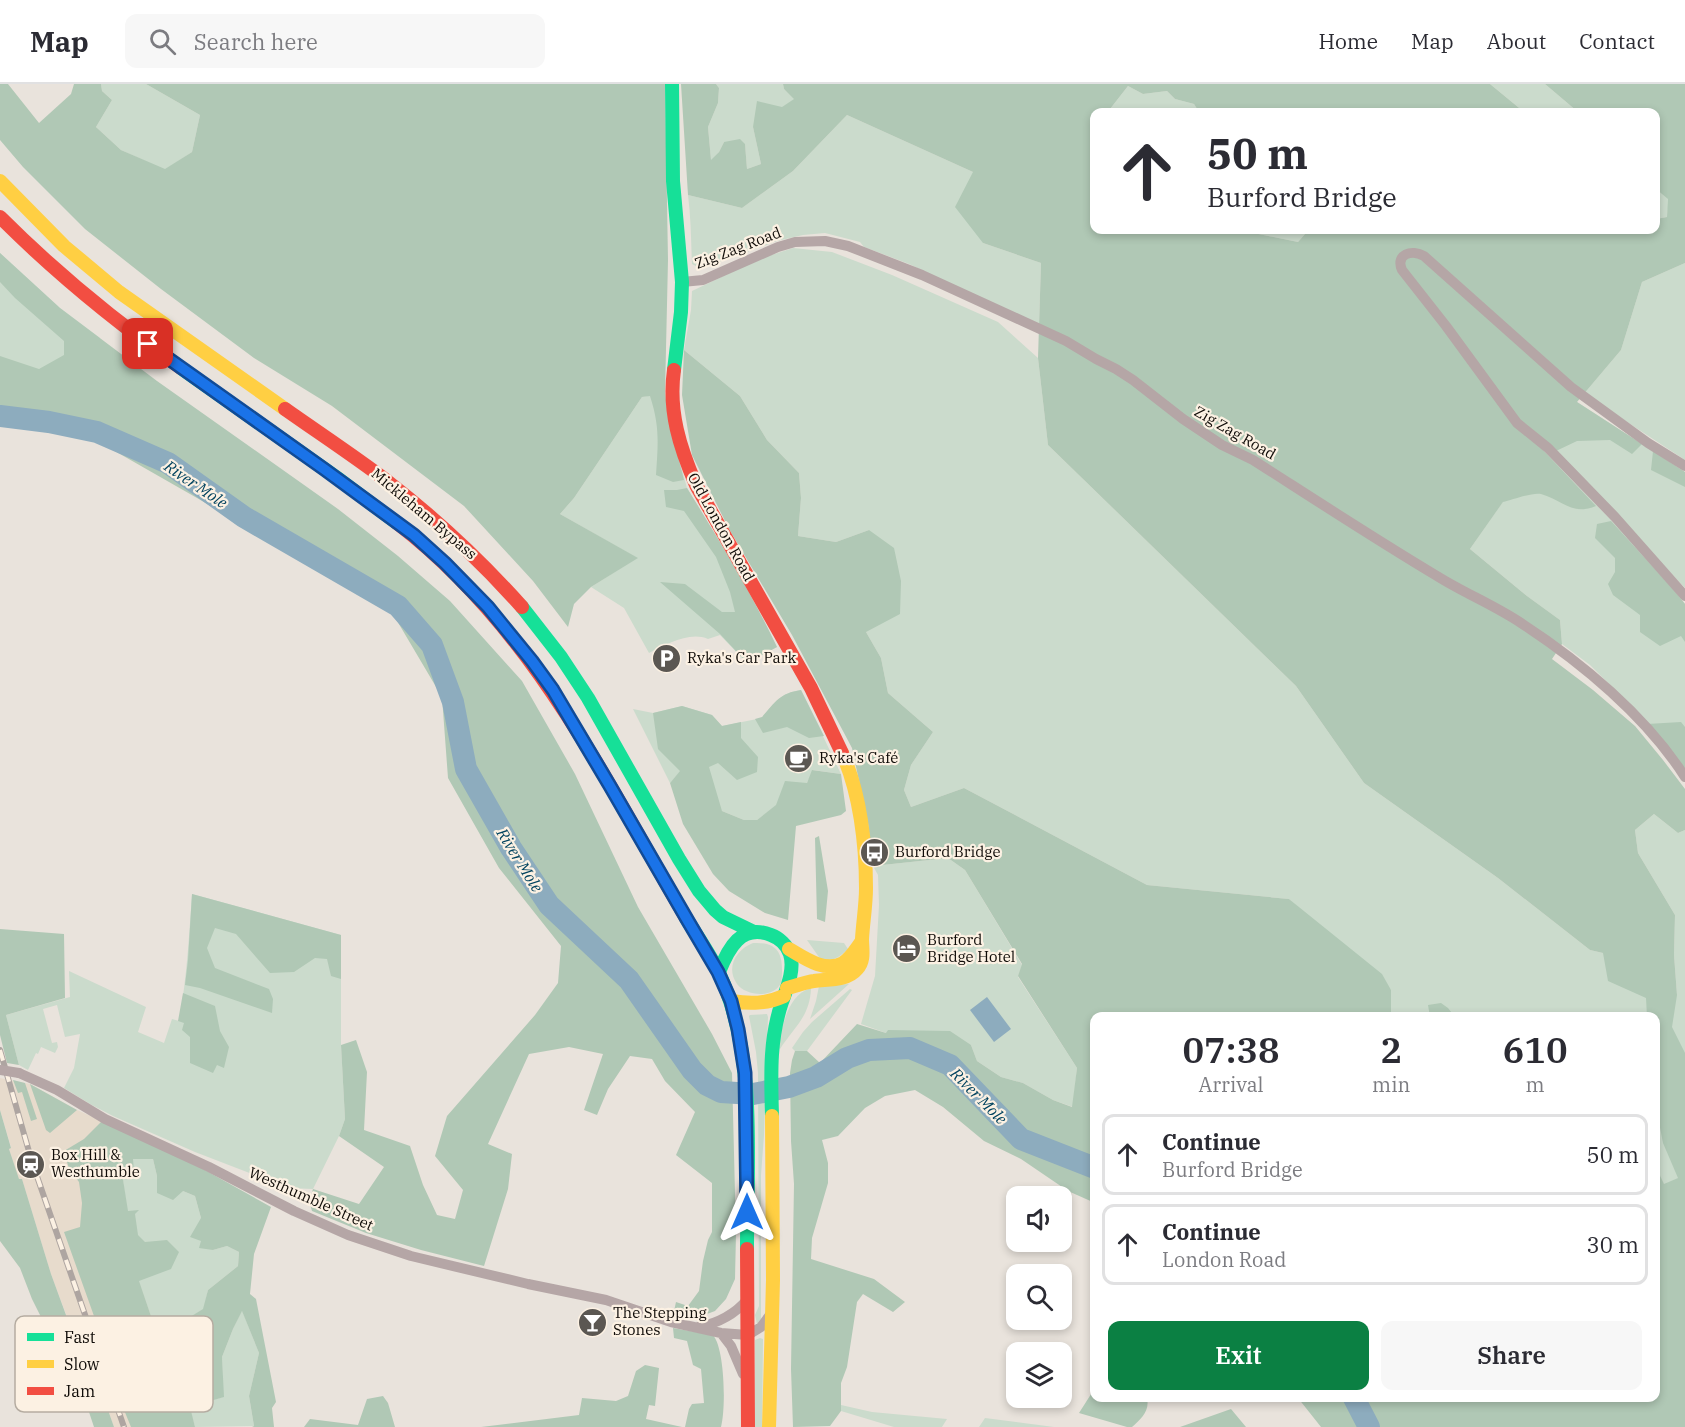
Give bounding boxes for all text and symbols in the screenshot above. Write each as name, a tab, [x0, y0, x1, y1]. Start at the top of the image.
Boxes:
search box	[125, 14, 545, 68]
text: Map	[30, 23, 89, 60]
icon: search	[146, 25, 179, 58]
text: Search here	[194, 27, 318, 56]
text: Home	[1318, 27, 1378, 55]
text: Map	[1411, 27, 1454, 55]
text: About	[1487, 27, 1546, 55]
text: Contact	[1579, 27, 1655, 55]
text: 50 m	[1207, 126, 1308, 181]
icon: ahead	[1108, 132, 1186, 210]
text: Burford Bridge	[1207, 179, 1397, 214]
street label: Zig Zag Road	[692, 222, 784, 273]
pin	[122, 318, 173, 369]
icon: arrive	[131, 327, 164, 360]
street label: Zig Zag Road	[1191, 402, 1279, 464]
water label: River Mole	[160, 455, 231, 512]
street label: Mickleham Bypass	[368, 464, 481, 563]
street label: Old London Road	[684, 469, 759, 584]
parking icon: Ryka's Car Park	[650, 642, 682, 674]
place label: Ryka's Car Park	[687, 648, 796, 667]
cafe icon: Ryka's Café	[782, 742, 814, 774]
place label: Ryka's Café	[819, 748, 898, 767]
water label: River Mole	[492, 823, 548, 896]
bus stop icon: Burford Bridge	[858, 836, 890, 868]
place label: Burford Bridge	[895, 842, 1000, 861]
place label: Burford Bridge Hotel	[927, 930, 1015, 966]
hotel icon: Burford Bridge Hotel	[890, 933, 922, 965]
text: 07:38	[1182, 1026, 1280, 1073]
text: 2	[1380, 1026, 1402, 1073]
text: 610	[1503, 1026, 1568, 1073]
water label: River Mole	[946, 1063, 1011, 1128]
text: Arrival	[1198, 1071, 1264, 1098]
text: min	[1372, 1071, 1410, 1098]
text: m	[1526, 1071, 1545, 1098]
text: Continue	[1162, 1127, 1261, 1156]
icon: ahead	[1111, 1138, 1144, 1171]
text: 50 m	[1587, 1140, 1639, 1169]
place label: Box Hill & Westhumble	[51, 1145, 140, 1181]
station icon: Box Hill & Westhumble	[14, 1148, 46, 1180]
text: Burford Bridge	[1162, 1156, 1303, 1183]
street label: Westhumble Street	[246, 1163, 376, 1235]
position arrow	[715, 1180, 779, 1244]
map controls	[1006, 1186, 1072, 1408]
button: sound	[1006, 1186, 1072, 1252]
text: Continue	[1162, 1217, 1261, 1246]
icon: ahead	[1111, 1228, 1144, 1261]
text: 30 m	[1587, 1230, 1639, 1259]
text: London Road	[1162, 1246, 1287, 1273]
button: search	[1006, 1264, 1072, 1330]
place label: The Stepping Stones	[613, 1303, 707, 1339]
bar icon: The Stepping Stones	[576, 1306, 608, 1338]
legend	[15, 1316, 213, 1412]
button: Exit	[1108, 1321, 1369, 1390]
button: Share	[1381, 1321, 1642, 1390]
text: Fast	[64, 1327, 96, 1347]
button: layers	[1006, 1342, 1072, 1408]
text: Slow	[64, 1354, 100, 1374]
text: Jam	[64, 1381, 95, 1401]

